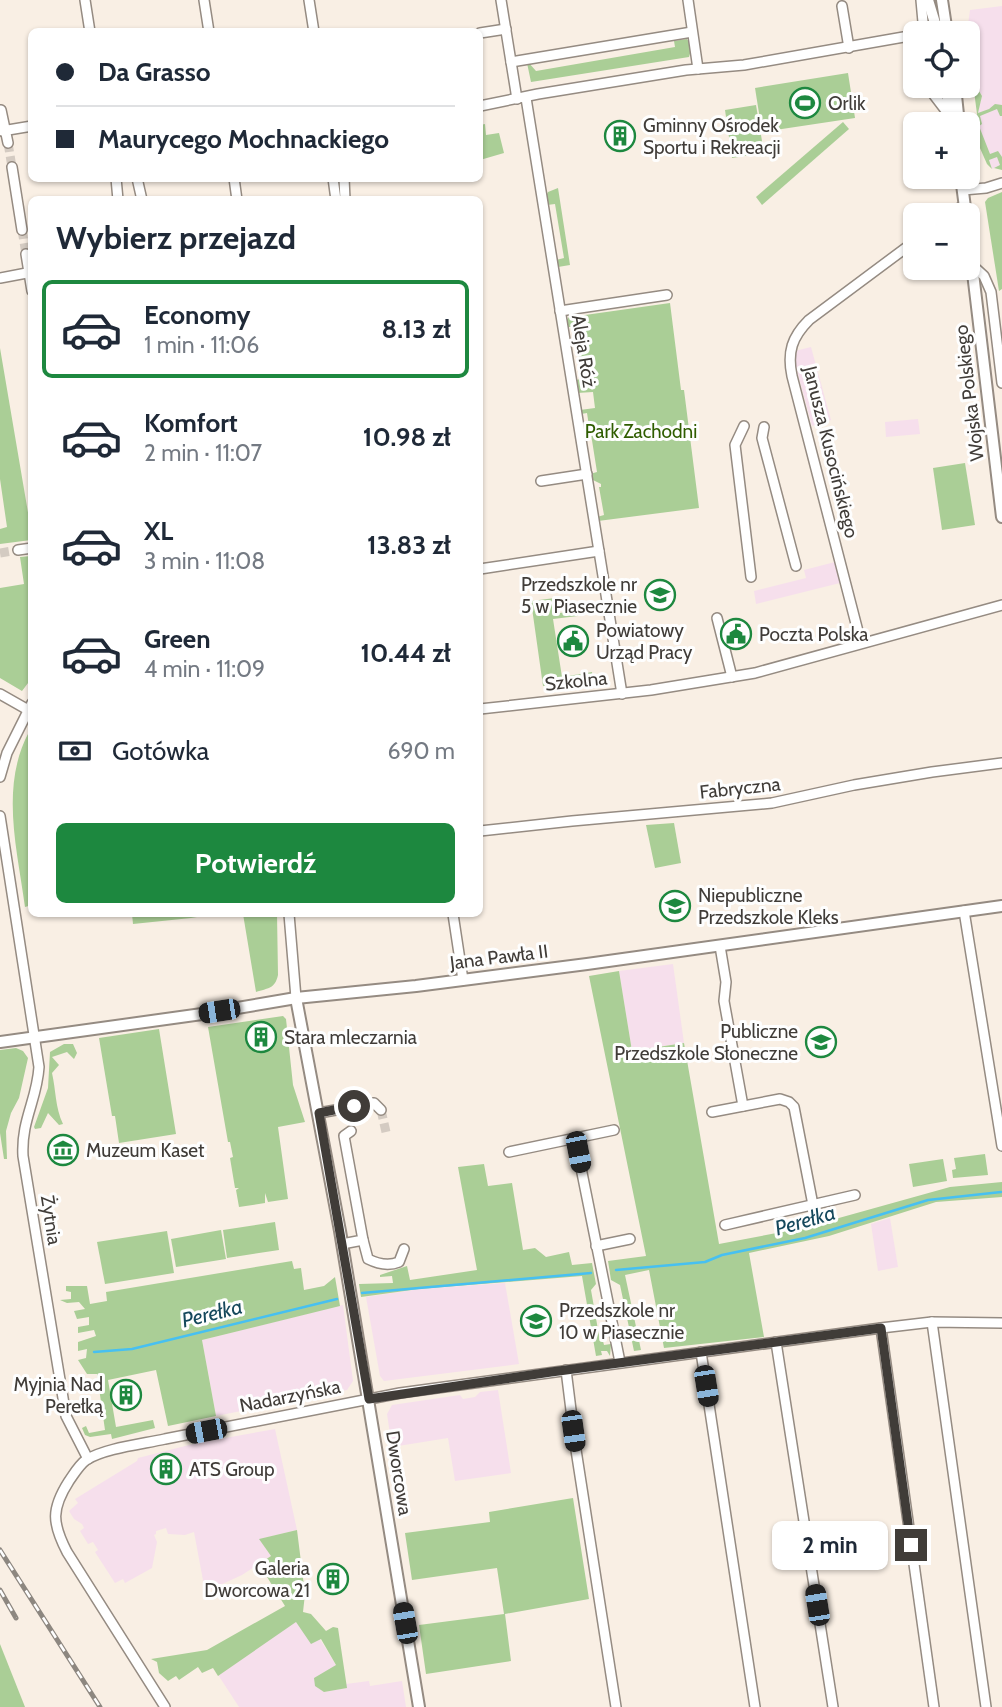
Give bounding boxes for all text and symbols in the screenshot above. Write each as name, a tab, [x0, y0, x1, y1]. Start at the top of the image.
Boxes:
map controls	[903, 21, 980, 280]
button: locate	[903, 21, 980, 98]
text: Da Grasso	[98, 56, 211, 88]
sports icon: Orlik	[788, 86, 822, 120]
place label: Orlik	[828, 92, 866, 115]
button: +	[903, 112, 980, 189]
place label: Gminny Ośrodek Sportu i Rekreacji	[643, 114, 781, 159]
building icon: Gminny Ośrodek Sportu i Rekreacji	[603, 119, 637, 153]
text: Maurycego Mochnackiego	[98, 123, 389, 155]
button: −	[903, 203, 980, 280]
text: Wybierz przejazd	[56, 218, 296, 257]
icon: car	[60, 298, 123, 361]
text: Economy	[144, 299, 250, 331]
text: 8.13 zł	[382, 313, 451, 345]
street label: Aleja Róż	[567, 313, 601, 389]
street label: Wojska Polskiego	[949, 324, 989, 462]
text: 1 min · 11:06	[144, 331, 259, 359]
street label: Janusza Kusocińskiego	[798, 363, 864, 540]
icon: car	[60, 406, 123, 469]
text: Komfort	[144, 407, 238, 439]
park label: Park Zachodni	[585, 420, 697, 443]
text: 10.98 zł	[363, 421, 451, 453]
text: 2 min · 11:07	[144, 439, 262, 467]
icon: car	[60, 514, 123, 577]
text: XL	[144, 515, 173, 547]
text: 13.83 zł	[367, 529, 451, 561]
text: 3 min · 11:08	[144, 547, 265, 575]
place label: Przedszkole nr 5 w Piasecznie	[521, 573, 637, 618]
school or university icon: Przedszkole nr 5 w Piasecznie	[643, 578, 677, 612]
public building icon: Poczta Polska	[719, 617, 753, 651]
place label: Powiatowy Urząd Pracy	[596, 619, 693, 664]
icon: car	[60, 622, 123, 685]
text: Green	[144, 623, 211, 655]
place label: Poczta Polska	[759, 623, 868, 646]
public building icon: Powiatowy Urząd Pracy	[556, 624, 590, 658]
text: 10.44 zł	[360, 637, 451, 669]
text: 4 min · 11:09	[144, 655, 265, 683]
street label: Szkolna	[544, 666, 608, 696]
icon: cash	[56, 732, 94, 770]
text: Gotówka	[112, 735, 209, 767]
text: 690 m	[387, 737, 455, 765]
street label: Fabryczna	[698, 772, 782, 804]
button: Potwierdź	[56, 823, 455, 903]
place label: Niepubliczne Przedszkole Kleks	[698, 884, 839, 929]
school or university icon: Niepubliczne Przedszkole Kleks	[658, 889, 692, 923]
street label: Jana Pawła II	[448, 940, 549, 975]
car	[197, 997, 242, 1025]
building icon: Stara mleczarnia	[244, 1020, 278, 1054]
place label: Publiczne Przedszkole Słoneczne	[614, 1020, 798, 1065]
school or university icon: Publiczne Przedszkole Słoneczne	[804, 1025, 838, 1059]
place label: Stara mleczarnia	[284, 1026, 417, 1049]
route start	[338, 1090, 370, 1122]
car	[564, 1129, 593, 1175]
museum icon: Muzeum Kaset	[46, 1133, 80, 1167]
place label: Muzeum Kaset	[86, 1139, 205, 1162]
street label: Żytnia	[36, 1193, 66, 1247]
water label: Perełka	[772, 1199, 838, 1241]
water label: Perełka	[179, 1293, 245, 1333]
place label: Przedszkole nr 10 w Piasecznie	[559, 1299, 685, 1344]
school or university icon: Przedszkole nr 10 w Piasecznie	[519, 1304, 553, 1338]
car	[693, 1364, 720, 1408]
place label: Myjnia Nad Perełką	[13, 1373, 104, 1418]
street label: Nadarzyńska	[237, 1375, 343, 1417]
building icon: Myjnia Nad Perełką	[109, 1378, 143, 1412]
car	[560, 1409, 587, 1453]
car	[184, 1417, 229, 1445]
street label: Dworcowa	[381, 1429, 417, 1517]
building icon: ATS Group	[149, 1452, 183, 1486]
place label: ATS Group	[189, 1458, 275, 1481]
callout: 2 min	[771, 1520, 886, 1570]
route end	[895, 1529, 927, 1561]
text: 2 min	[802, 1531, 858, 1559]
place label: Galeria Dworcowa 21	[204, 1557, 310, 1602]
building icon: Galeria Dworcowa 21	[316, 1562, 350, 1596]
car	[804, 1583, 831, 1627]
car	[392, 1600, 419, 1646]

